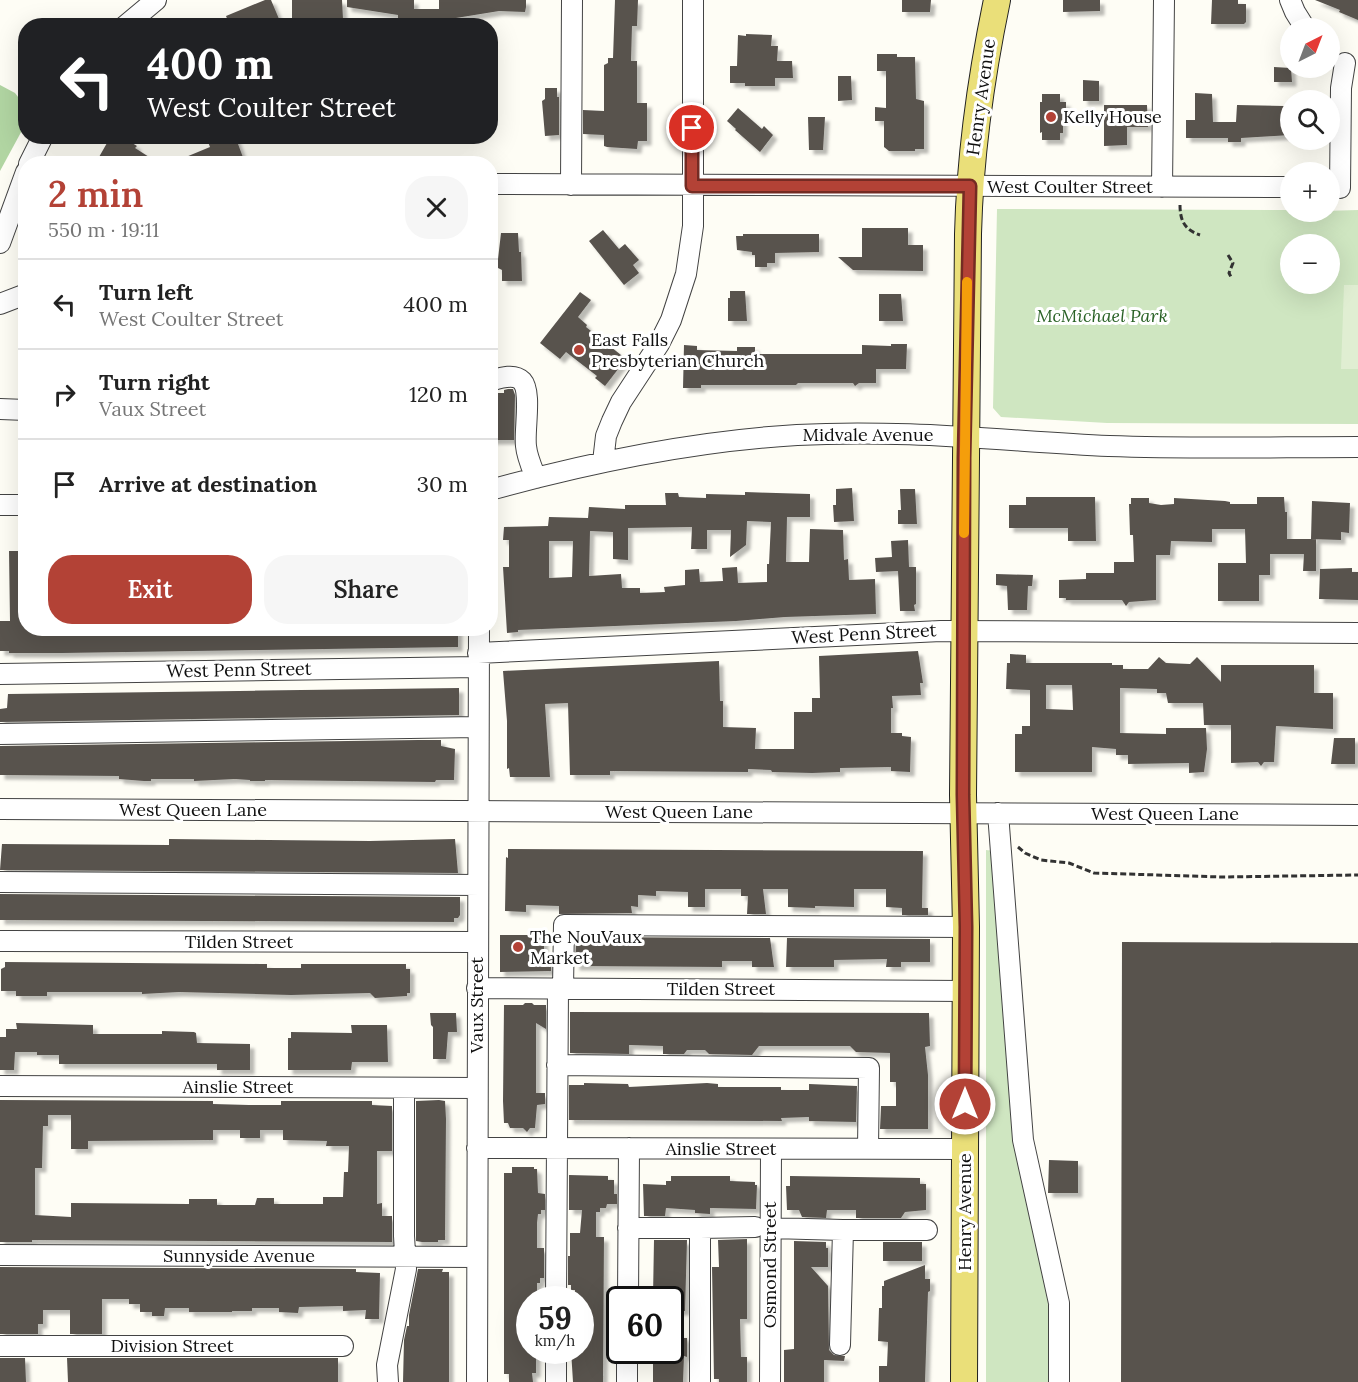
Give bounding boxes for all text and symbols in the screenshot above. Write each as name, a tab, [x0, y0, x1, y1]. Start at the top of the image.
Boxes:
north arrow	[1280, 18, 1340, 78]
map controls	[1280, 18, 1340, 294]
text: 400 m	[147, 37, 273, 91]
street label: Henry Avenue	[961, 37, 1000, 157]
icon: left	[48, 42, 126, 120]
text: West Coulter Street	[147, 90, 396, 124]
button: search	[1280, 90, 1340, 150]
pin	[666, 102, 717, 153]
place label: Kelly House	[1063, 105, 1162, 128]
marker: Kelly House	[1044, 110, 1058, 124]
icon: arrive	[675, 111, 708, 144]
button: +	[1280, 162, 1340, 222]
text: 2 min	[48, 171, 143, 217]
street label: West Coulter Street	[987, 175, 1153, 198]
button: close	[405, 176, 468, 239]
text: 550 m · 19:11	[48, 217, 159, 242]
button: −	[1280, 234, 1340, 294]
text: Turn left	[99, 278, 193, 306]
icon: left	[48, 288, 81, 321]
text: 400 m	[403, 290, 468, 318]
park label: McMichael Park	[1036, 304, 1168, 327]
text: West Coulter Street	[99, 306, 283, 331]
place label: East Falls Presbyterian Church	[591, 328, 764, 372]
marker: East Falls Presbyterian Church	[572, 343, 586, 357]
text: Turn right	[99, 368, 210, 396]
icon: right	[48, 378, 81, 411]
text: 120 m	[409, 380, 468, 408]
text: Vaux Street	[99, 396, 206, 421]
street label: Midvale Avenue	[803, 423, 934, 446]
icon: arrive	[48, 468, 81, 501]
text: Arrive at destination	[99, 470, 317, 498]
text: 30 m	[417, 470, 468, 498]
button: Exit	[48, 555, 252, 624]
button: Share	[264, 555, 468, 624]
street label: West Penn Street	[791, 618, 937, 649]
street label: West Penn Street	[166, 657, 312, 682]
street label: West Queen Lane	[119, 798, 267, 821]
street label: West Queen Lane	[605, 800, 753, 823]
street label: West Queen Lane	[1091, 802, 1239, 825]
place label: The NouVaux Market	[530, 925, 642, 969]
street label: Tilden Street	[185, 930, 293, 953]
marker: The NouVaux Market	[511, 940, 525, 954]
street label: Vaux Street	[465, 957, 488, 1054]
street label: Tilden Street	[667, 977, 775, 1000]
position arrow	[933, 1072, 997, 1136]
street label: Ainslie Street	[181, 1075, 294, 1098]
street label: Ainslie Street	[664, 1137, 777, 1160]
street label: Henry Avenue	[953, 1153, 976, 1271]
street label: Osmond Street	[758, 1202, 781, 1328]
street label: Sunnyside Avenue	[163, 1244, 315, 1267]
speed limit sign: 60	[606, 1286, 684, 1364]
text: 59	[538, 1299, 572, 1337]
text: km/h	[535, 1331, 575, 1350]
street label: Division Street	[110, 1334, 234, 1357]

